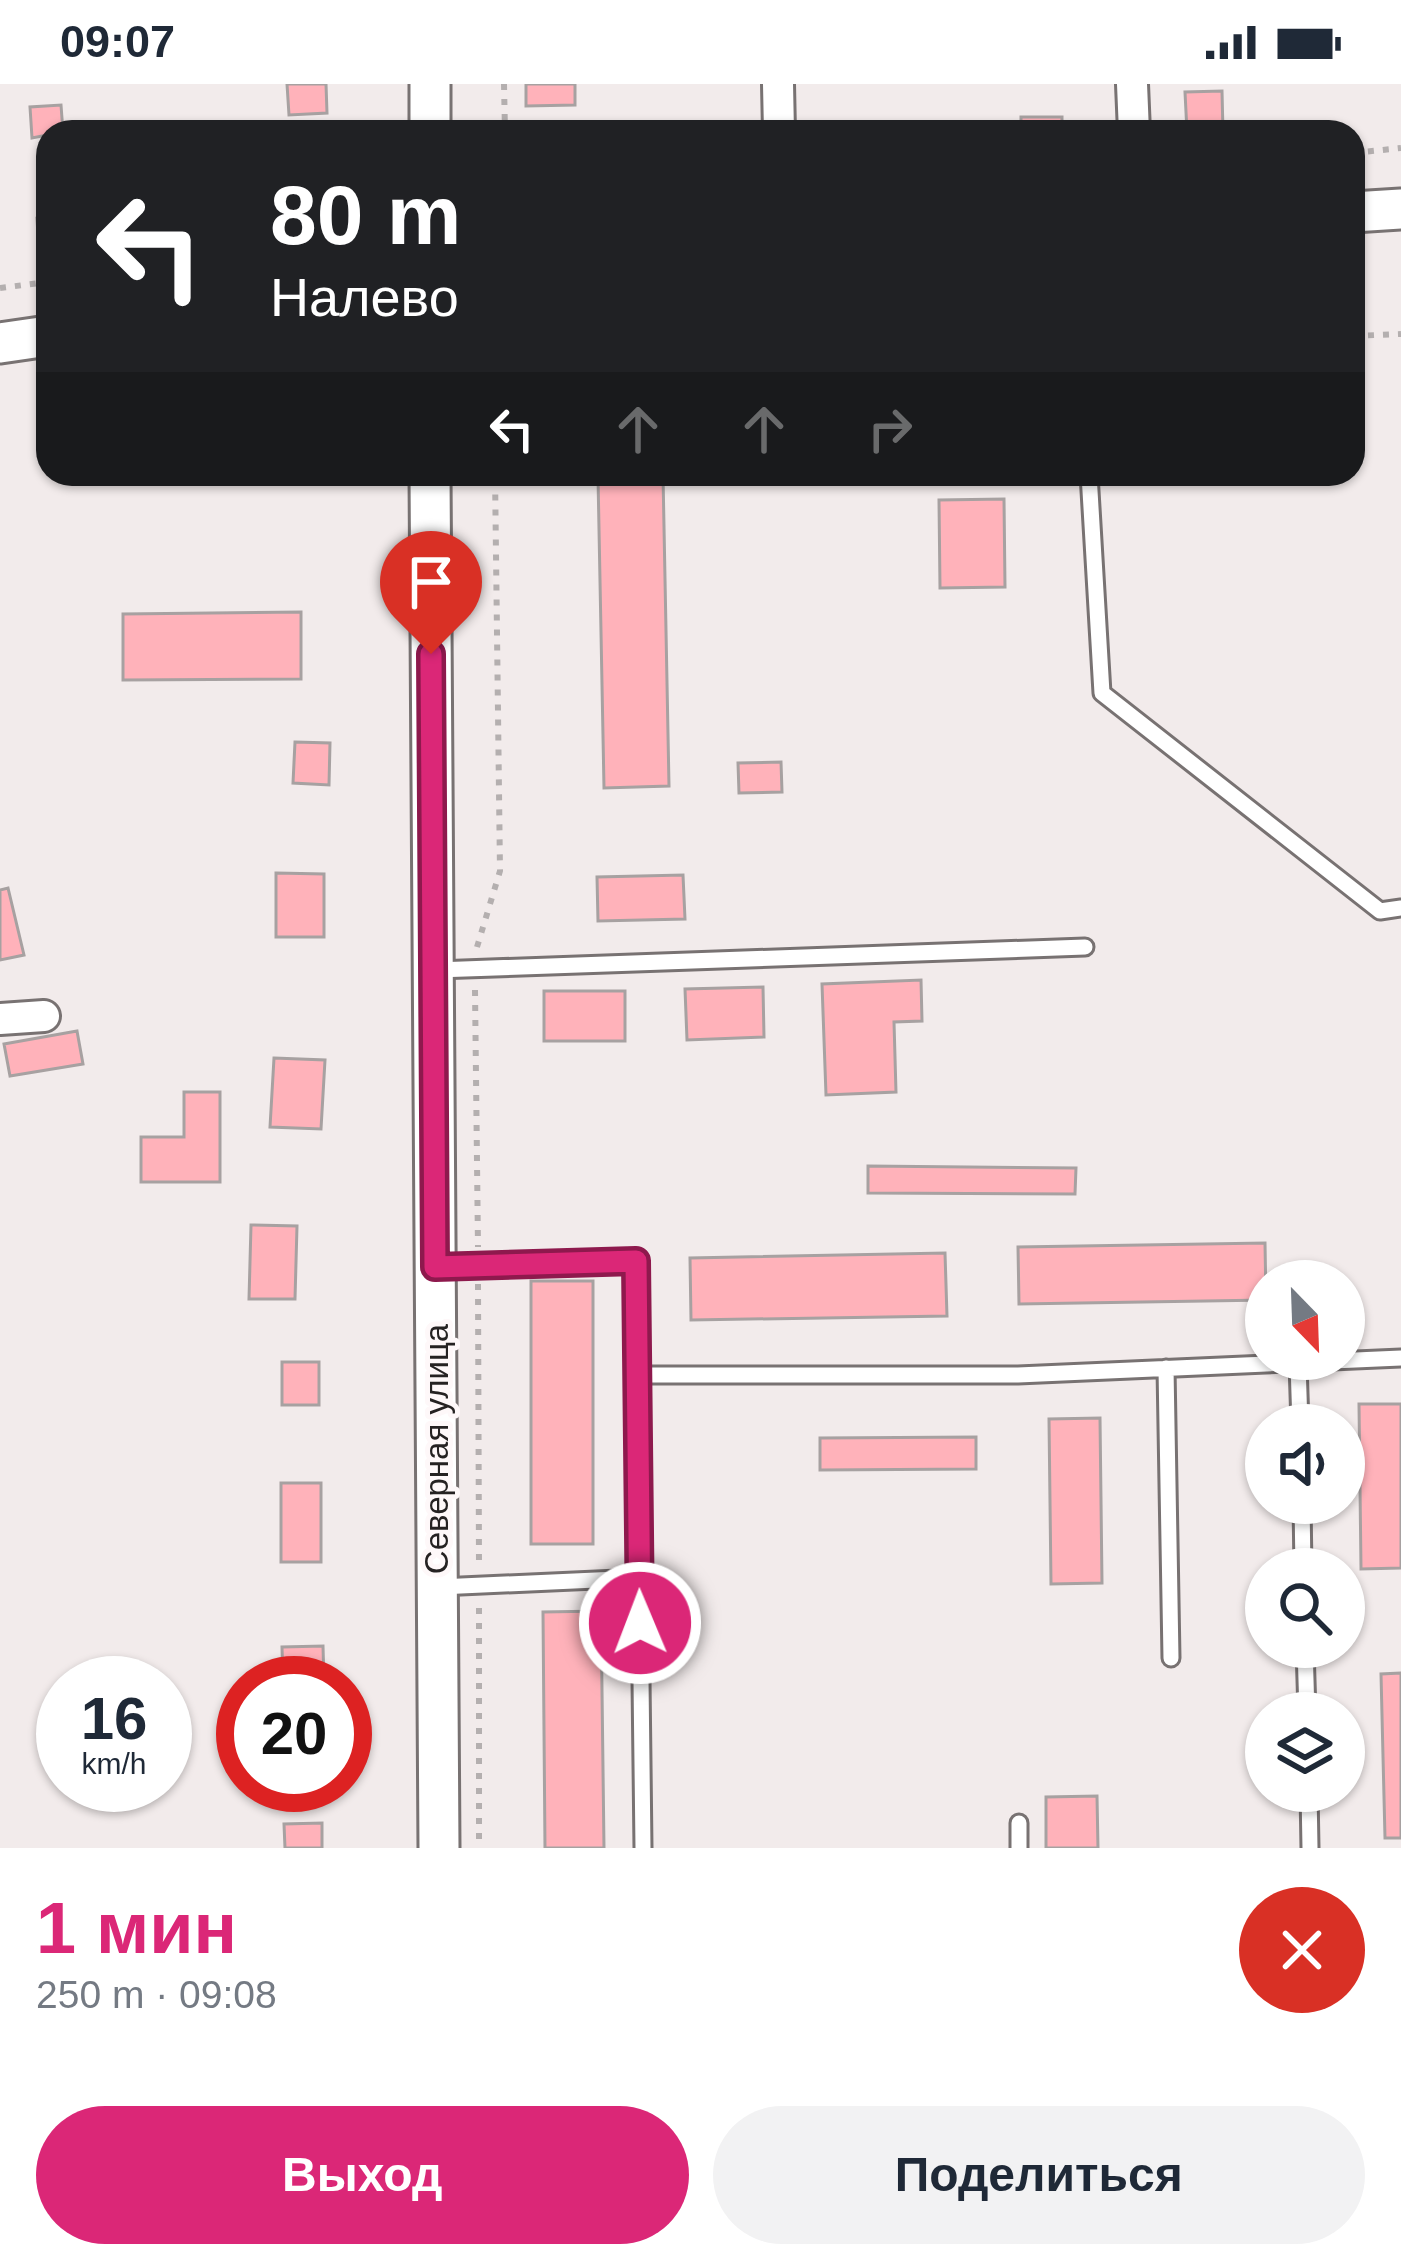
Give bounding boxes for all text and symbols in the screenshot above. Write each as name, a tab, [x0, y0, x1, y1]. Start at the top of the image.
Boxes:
text: 09:07	[60, 16, 175, 67]
icon: left	[72, 168, 228, 324]
text: 80 m	[270, 168, 461, 262]
text: Налево	[270, 267, 459, 327]
icon: left	[479, 396, 545, 462]
icon: ahead	[605, 396, 671, 462]
icon: ahead	[731, 396, 797, 462]
icon: right	[857, 396, 923, 462]
pin	[380, 531, 482, 654]
icon: arrive	[398, 549, 464, 615]
north arrow	[1245, 1260, 1365, 1380]
map controls	[1245, 1260, 1365, 1812]
street label: Северная улица	[418, 1323, 455, 1574]
button: sound	[1245, 1404, 1365, 1524]
button: search	[1245, 1548, 1365, 1668]
position arrow	[577, 1560, 703, 1686]
speed limit sign: 20	[216, 1656, 372, 1812]
text: 16	[81, 1685, 147, 1752]
button: layers	[1245, 1692, 1365, 1812]
text: km/h	[81, 1747, 147, 1780]
button: close	[1239, 1887, 1365, 2013]
text: 1 мин	[36, 1888, 237, 1968]
text: 250 m · 09:08	[36, 1973, 277, 2016]
button: Выход	[36, 2106, 689, 2244]
button: Поделиться	[713, 2106, 1365, 2244]

